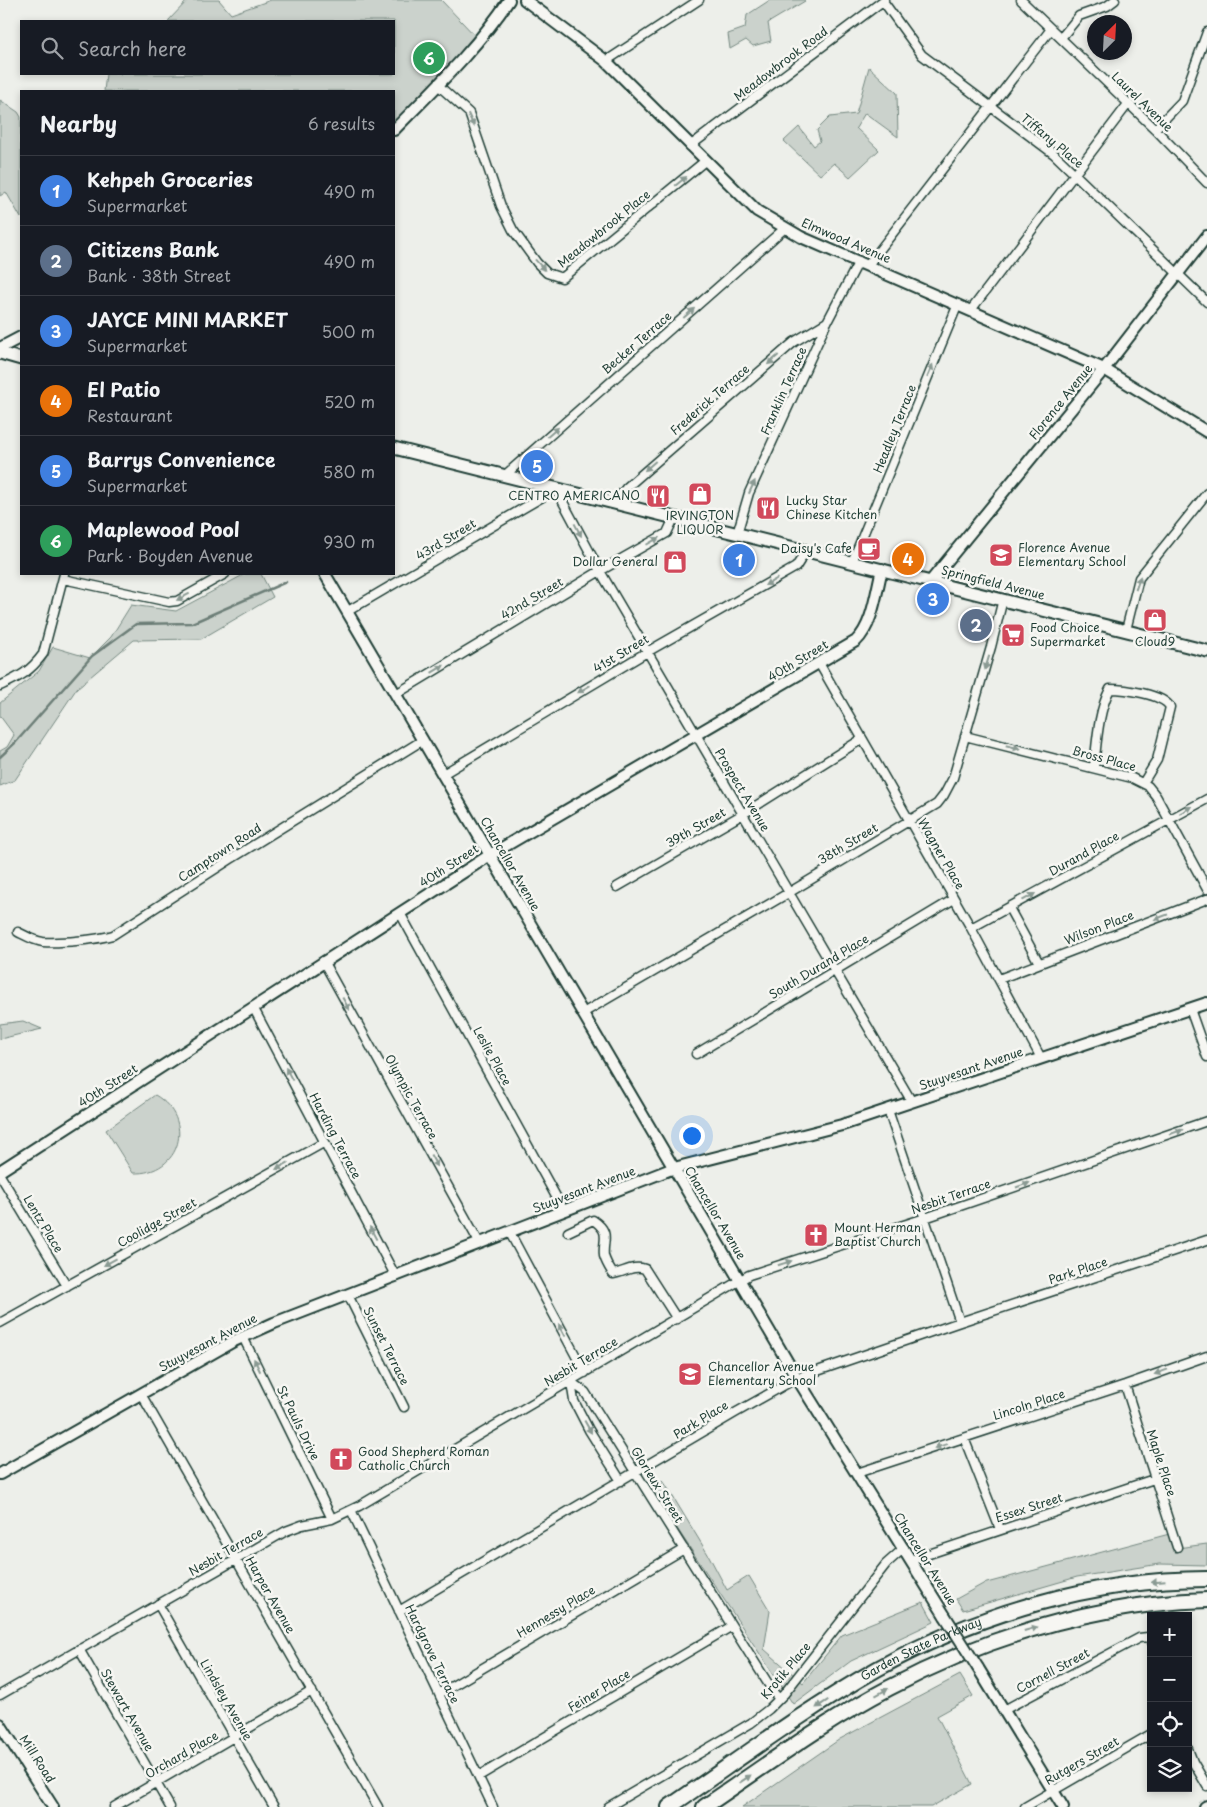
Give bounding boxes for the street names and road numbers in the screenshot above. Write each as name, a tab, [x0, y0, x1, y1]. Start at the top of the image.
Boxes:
street label: Meadowbrook Road	[730, 22, 831, 105]
street label: Laurel Avenue	[1108, 67, 1178, 136]
street label: Tiffany Place	[1017, 109, 1088, 172]
street label: Meadowbrook Place	[553, 185, 654, 271]
street label: Elmwood Avenue	[799, 213, 894, 267]
street label: Becker Terrace	[597, 307, 675, 378]
street label: Franklin Terrace	[756, 343, 811, 438]
street label: Florence Avenue	[1024, 359, 1097, 443]
street label: Frederick Terrace	[666, 360, 753, 439]
street label: Headley Terrace	[868, 382, 920, 476]
street label: 43rd Street	[412, 514, 479, 564]
street label: Springfield Avenue	[939, 560, 1047, 604]
street label: 42nd Street	[497, 572, 566, 624]
street label: 41st Street	[589, 629, 652, 677]
street label: 40th Street	[764, 635, 831, 685]
street label: Bross Place	[1070, 741, 1138, 775]
street label: Prospect Avenue	[711, 744, 775, 835]
street label: 39th Street	[662, 803, 729, 852]
street label: Chancellor Avenue	[477, 813, 545, 914]
street label: Wagner Place	[914, 814, 970, 893]
street label: Camptown Road	[174, 818, 265, 886]
street label: 38th Street	[814, 818, 881, 868]
street label: Durand Place	[1045, 826, 1122, 880]
street label: 40th Street	[415, 839, 482, 891]
street label: Wilson Place	[1061, 906, 1136, 949]
street label: South Durand Place	[765, 929, 872, 1003]
street label: Leslie Place	[469, 1023, 516, 1088]
street label: Stuyvesant Avenue	[916, 1042, 1026, 1094]
street label: Olympic Terrace	[381, 1051, 443, 1142]
street label: 40th Street	[74, 1059, 141, 1111]
street label: Harding Terrace	[306, 1089, 366, 1182]
street label: Stuyvesant Avenue	[530, 1161, 638, 1217]
street label: Chancellor Avenue	[681, 1162, 751, 1263]
street label: Nesbit Terrace	[908, 1174, 993, 1218]
street label: Lentz Place	[20, 1191, 68, 1256]
street label: Coolidge Street	[114, 1193, 200, 1251]
street label: Park Place	[1046, 1252, 1110, 1288]
street label: Sunset Terrace	[359, 1303, 414, 1388]
street label: Stuyvesant Avenue	[155, 1308, 260, 1376]
street label: Nesbit Terrace	[540, 1332, 621, 1390]
street label: St Pauls Drive	[273, 1382, 325, 1463]
street label: Lincoln Place	[990, 1384, 1067, 1424]
street label: Park Place	[670, 1396, 731, 1443]
street label: Maple Place	[1143, 1427, 1181, 1499]
street label: Glorieux Street	[627, 1443, 689, 1526]
street label: Essex Street	[993, 1488, 1065, 1526]
street label: Chancellor Avenue	[890, 1509, 962, 1609]
street label: Nesbit Terrace	[185, 1523, 266, 1580]
street label: Harper Avenue	[242, 1553, 300, 1637]
street label: Hennessy Place	[513, 1581, 598, 1642]
street label: Hardgrove Terrace	[401, 1601, 465, 1706]
street label: Garden State Parkway	[857, 1612, 984, 1685]
street label: Krotik Place	[756, 1638, 815, 1703]
street label: Cornell Street	[1013, 1643, 1093, 1697]
street label: Lindsley Avenue	[196, 1656, 258, 1744]
street label: Stewart Avenue	[97, 1665, 159, 1755]
street label: Feiner Place	[564, 1665, 633, 1716]
street label: Orchard Place	[142, 1726, 222, 1782]
street label: Mill Road	[16, 1731, 60, 1786]
street label: Rutgers Street	[1041, 1732, 1122, 1789]

